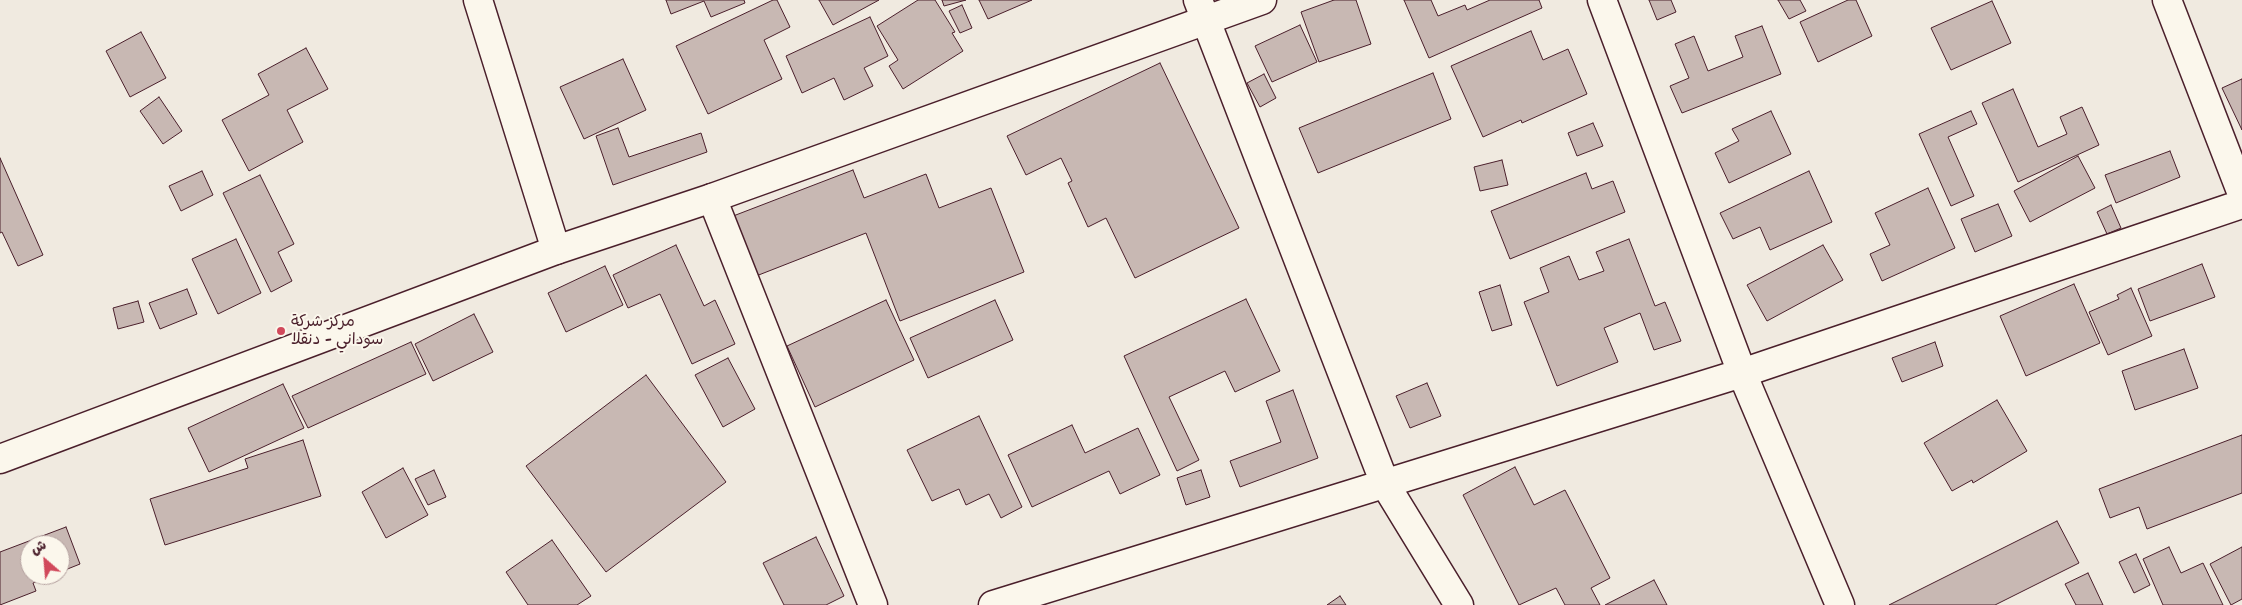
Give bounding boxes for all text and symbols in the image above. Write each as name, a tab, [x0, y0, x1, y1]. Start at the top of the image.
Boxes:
place label: مركز شركة سوداني - دنقلا	[291, 312, 383, 350]
marker: مركز شركة سوداني - دنقلا	[275, 325, 287, 337]
text: ش	[26, 532, 51, 562]
north arrow	[20, 535, 70, 585]

